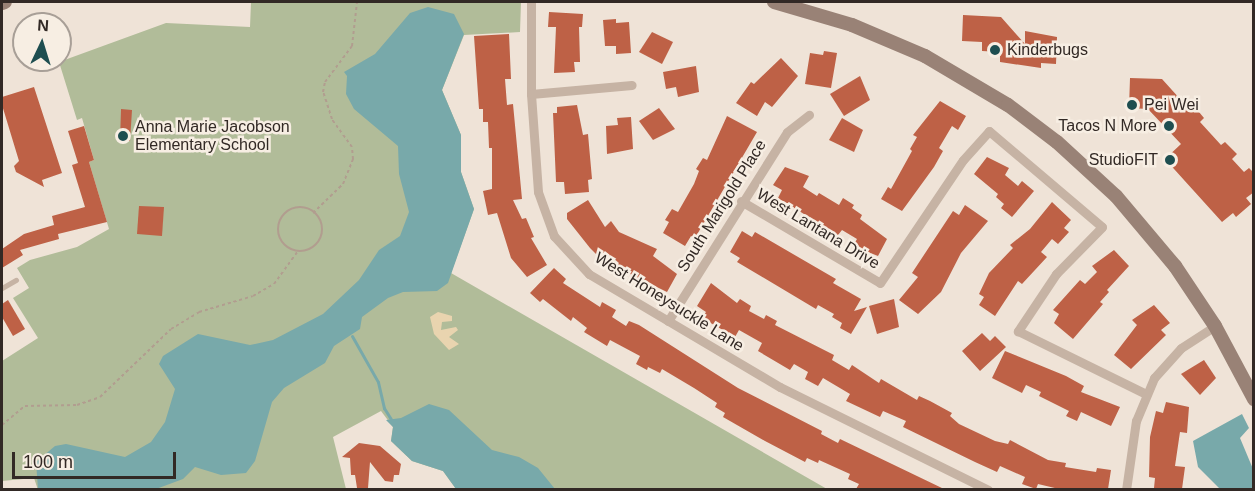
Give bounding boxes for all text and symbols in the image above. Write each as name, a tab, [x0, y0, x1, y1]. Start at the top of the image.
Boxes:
north arrow	[12, 12, 72, 72]
text: N	[37, 17, 50, 34]
place label: Kinderbugs	[1007, 40, 1088, 60]
marker: Kinderbugs	[988, 43, 1002, 57]
place label: Pei Wei	[1144, 95, 1199, 115]
marker: Pei Wei	[1125, 98, 1139, 112]
place label: Tacos N More	[1058, 116, 1157, 136]
place label: Anna Marie Jacobson Elementary School	[135, 117, 290, 155]
marker: Tacos N More	[1162, 119, 1176, 133]
marker: Anna Marie Jacobson Elementary School	[116, 129, 130, 143]
street label: South Marigold Place	[674, 136, 770, 276]
place label: StudioFIT	[1089, 150, 1158, 170]
marker: StudioFIT	[1163, 153, 1177, 167]
street label: West Lantana Drive	[753, 185, 883, 273]
street label: West Honeysuckle Lane	[591, 248, 747, 356]
scale bar	[15, 440, 178, 478]
text: 100 m	[23, 452, 73, 472]

